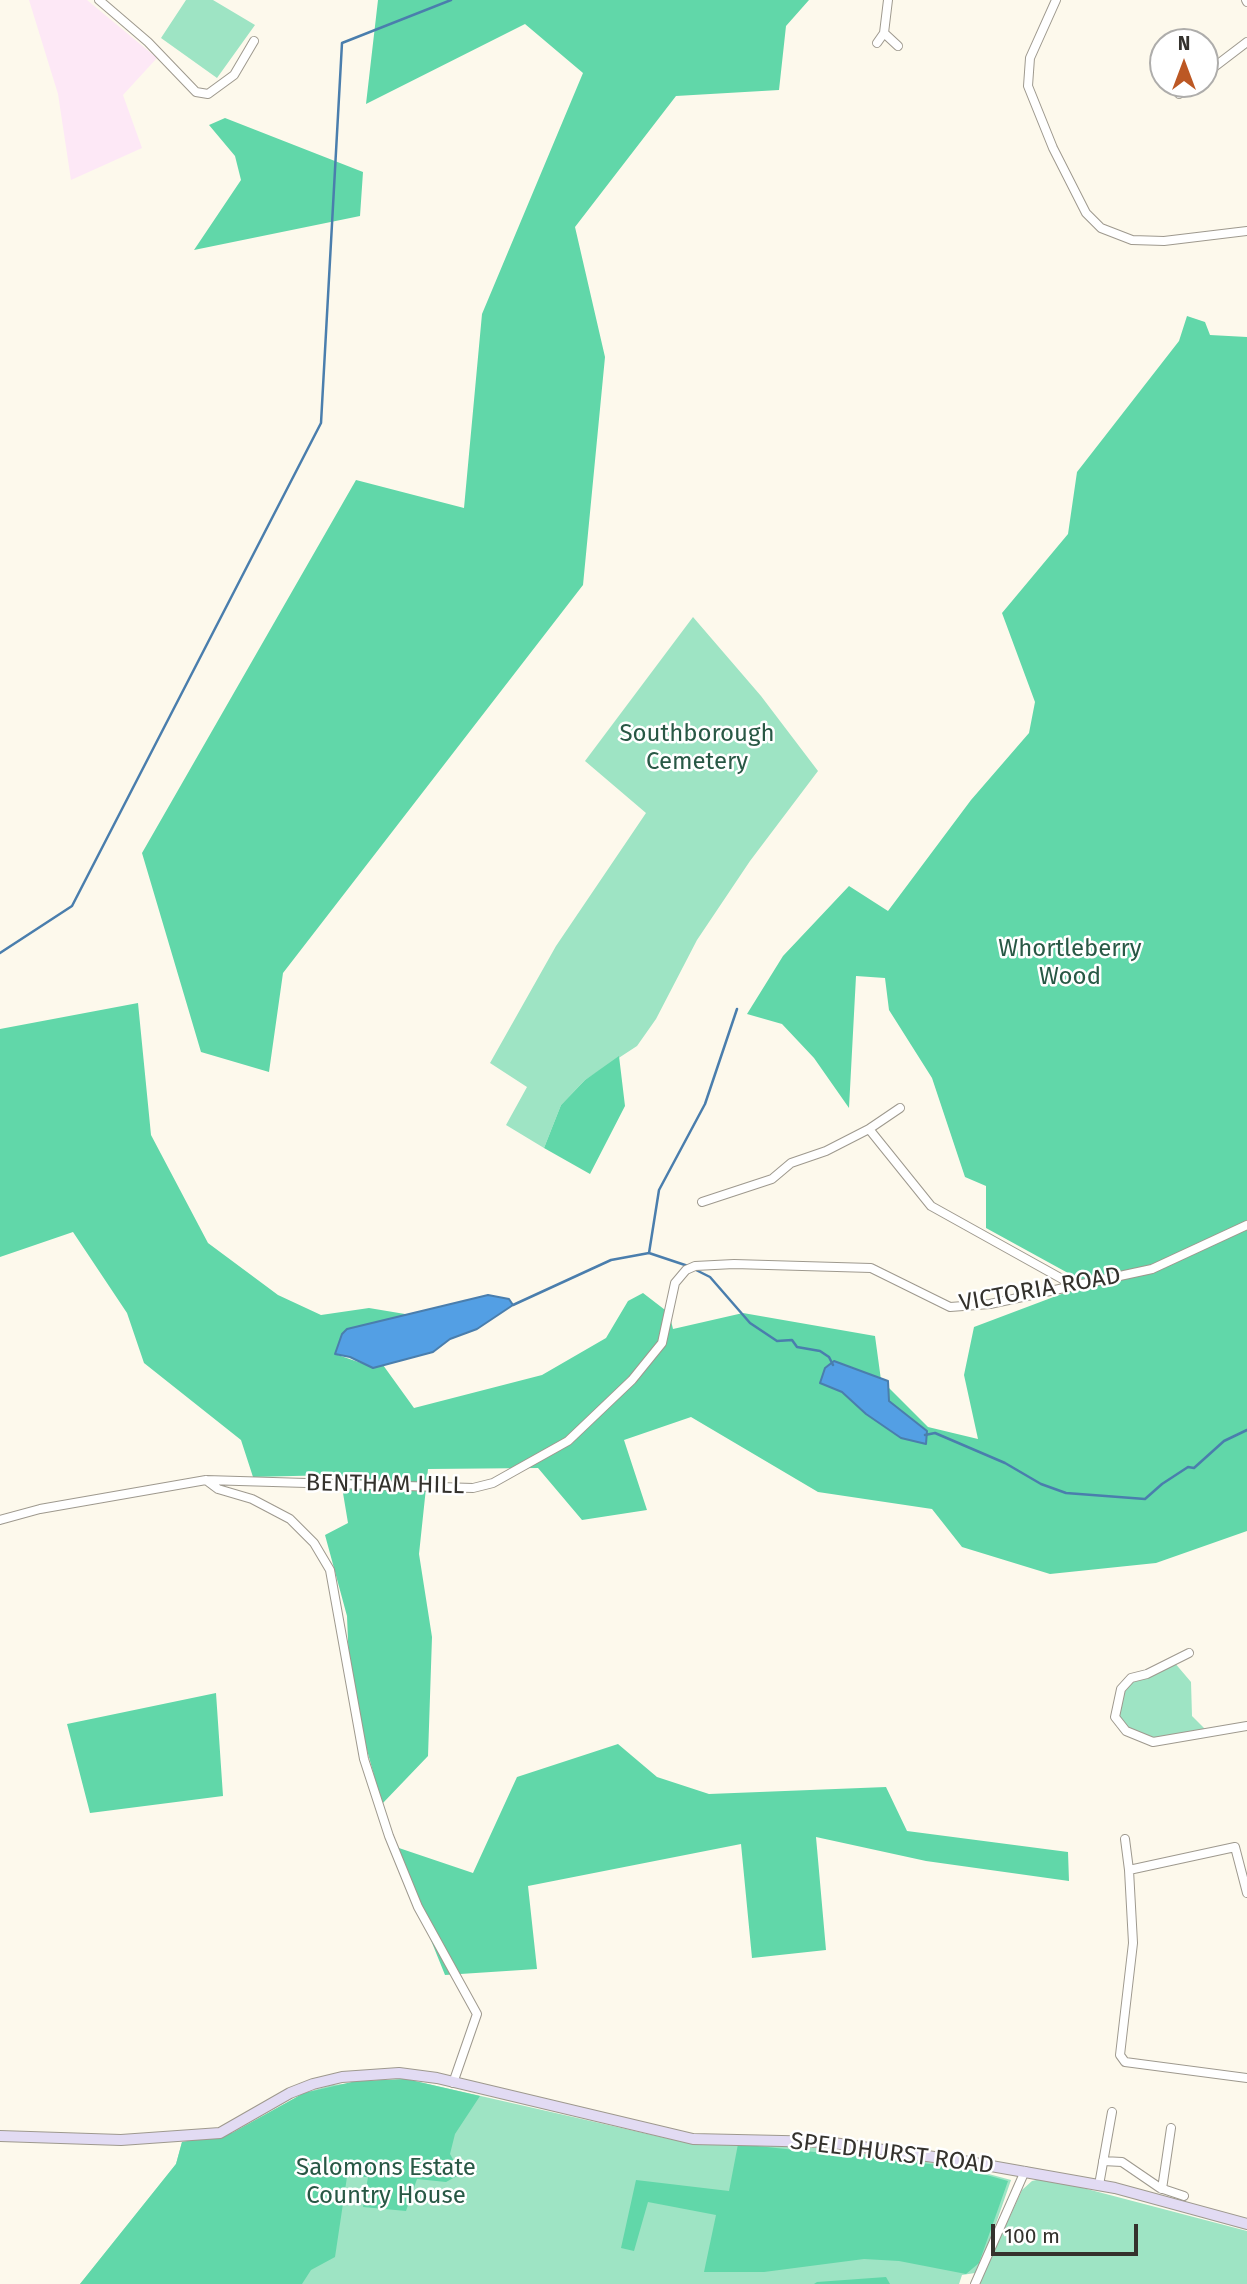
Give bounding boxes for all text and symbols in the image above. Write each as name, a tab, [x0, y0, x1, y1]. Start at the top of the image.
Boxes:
north arrow	[1149, 28, 1219, 98]
text: N	[1178, 32, 1190, 55]
park label: Southborough Cemetery	[619, 720, 775, 776]
park label: Whortleberry Wood	[998, 935, 1142, 991]
street label: VICTORIA ROAD	[957, 1262, 1123, 1318]
street label: BENTHAM HILL	[305, 1469, 465, 1501]
street label: SPELDHURST ROAD	[788, 2127, 996, 2181]
park label: Salomons Estate Country House	[296, 2154, 476, 2210]
scale bar	[995, 2210, 1142, 2254]
text: 100 m	[1004, 2223, 1060, 2249]

